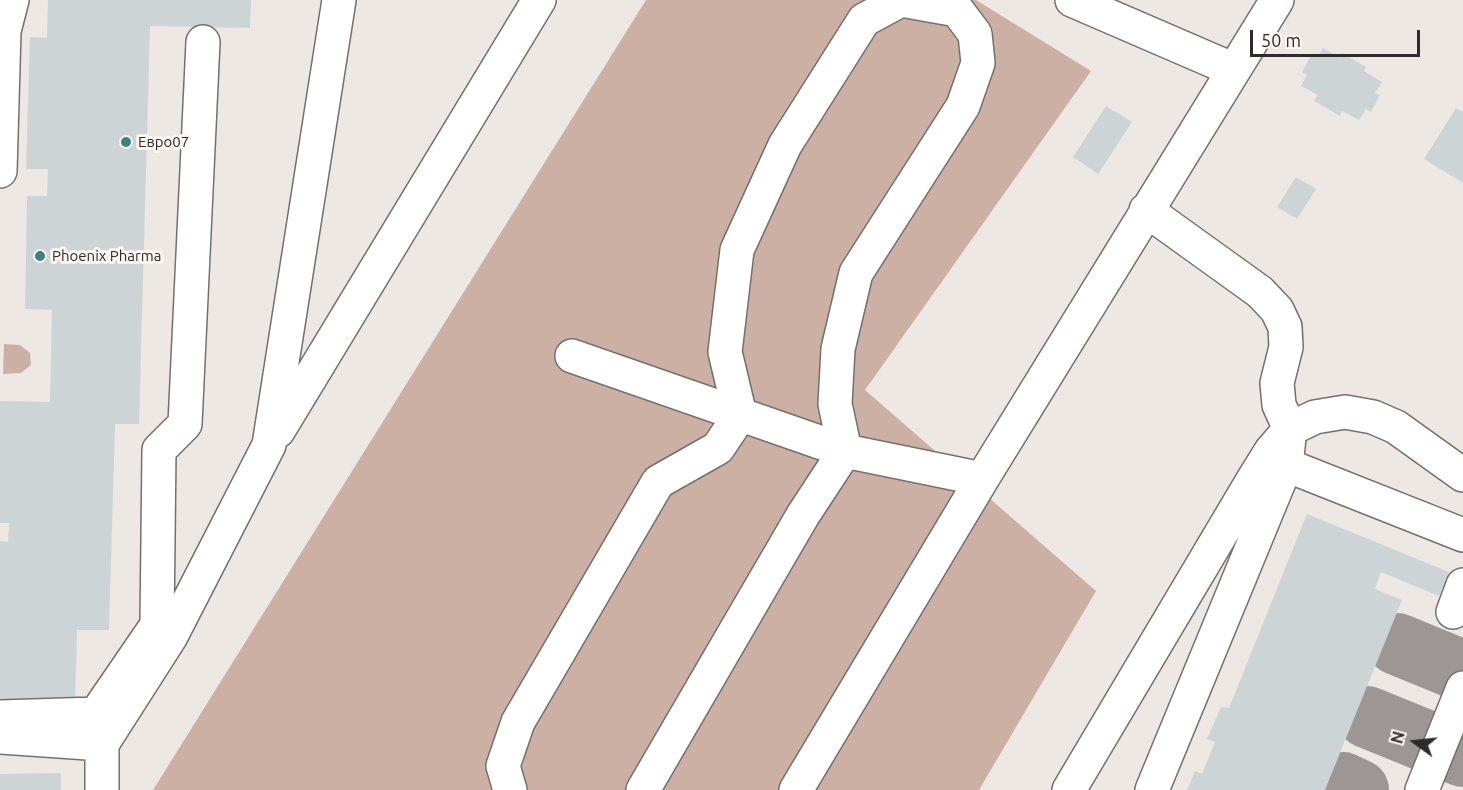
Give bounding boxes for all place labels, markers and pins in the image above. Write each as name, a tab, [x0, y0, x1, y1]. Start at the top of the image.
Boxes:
place label: Евро07	[138, 133, 189, 151]
marker: Евро07	[119, 135, 133, 149]
place label: Phoenix Pharma	[52, 247, 161, 265]
marker: Phoenix Pharma	[33, 249, 47, 263]

